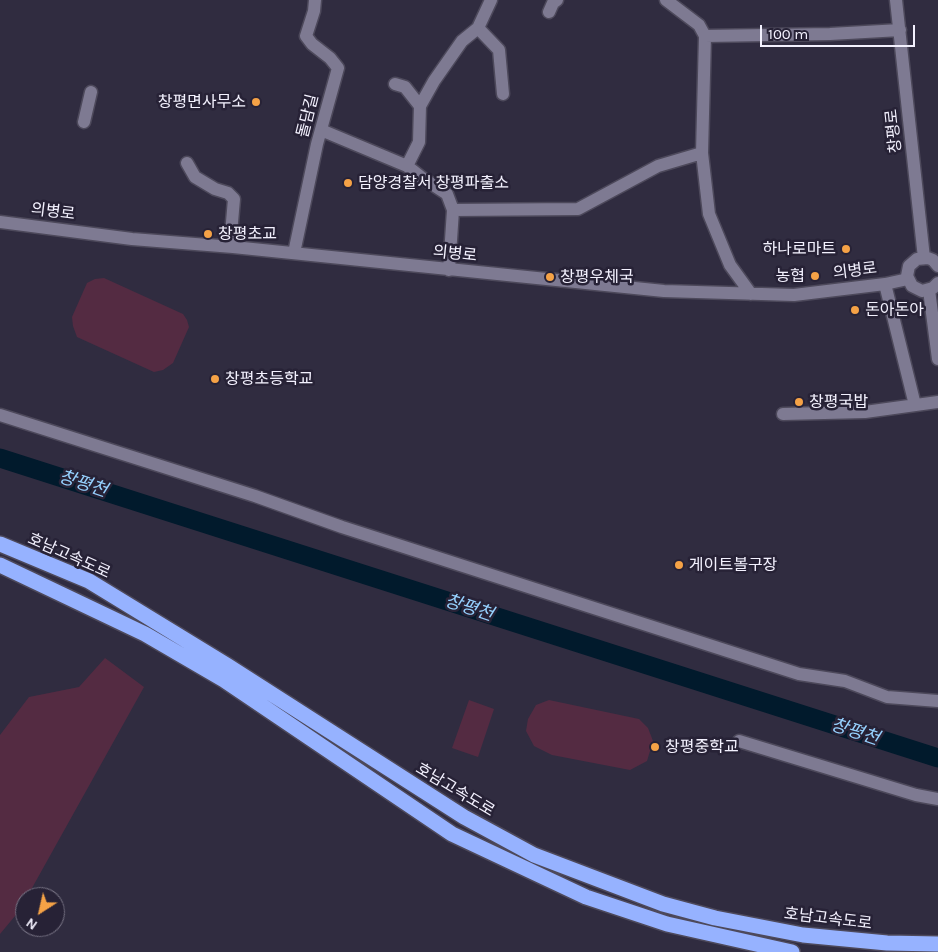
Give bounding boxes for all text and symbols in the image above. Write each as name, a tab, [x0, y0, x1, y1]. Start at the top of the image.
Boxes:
scale bar	[763, 15, 918, 47]
text: 100 m	[768, 25, 808, 43]
place label: 창평면사무소	[158, 92, 246, 112]
street label: 돌담길	[293, 92, 323, 140]
marker: 창평면사무소	[250, 96, 262, 108]
street label: 창평로	[882, 108, 906, 154]
place label: 담양경찰서 창평파출소	[358, 173, 509, 193]
marker: 담양경찰서 창평파출소	[342, 177, 354, 189]
street label: 의병로	[30, 200, 76, 224]
place label: 창평초교	[218, 224, 277, 244]
marker: 창평초교	[202, 228, 214, 240]
place label: 하나로마트	[762, 239, 836, 259]
street label: 의병로	[432, 242, 478, 266]
marker: 하나로마트	[840, 243, 852, 255]
street label: 의병로	[832, 259, 878, 283]
place label: 농협	[776, 266, 805, 286]
place label: 창평우체국	[560, 267, 634, 287]
marker: 농협	[809, 270, 821, 282]
marker: 창평우체국	[544, 271, 556, 283]
place label: 돈아돈아	[865, 300, 924, 320]
marker: 돈아돈아	[849, 304, 861, 316]
place label: 창평초등학교	[225, 369, 313, 389]
marker: 창평초등학교	[209, 373, 221, 385]
place label: 창평국밥	[809, 392, 868, 412]
marker: 창평국밥	[793, 396, 805, 408]
water label: 창평천	[56, 466, 110, 502]
street label: 호남고속도로	[25, 529, 113, 583]
place label: 게이트볼구장	[689, 555, 777, 575]
marker: 게이트볼구장	[673, 559, 685, 571]
water label: 창평천	[442, 590, 496, 626]
water label: 창평천	[828, 714, 882, 750]
place label: 창평중학교	[665, 737, 739, 757]
marker: 창평중학교	[649, 741, 661, 753]
street label: 호남고속도로	[412, 759, 498, 821]
north arrow	[15, 887, 65, 937]
street label: 호남고속도로	[783, 904, 873, 934]
text: N	[23, 914, 41, 934]

